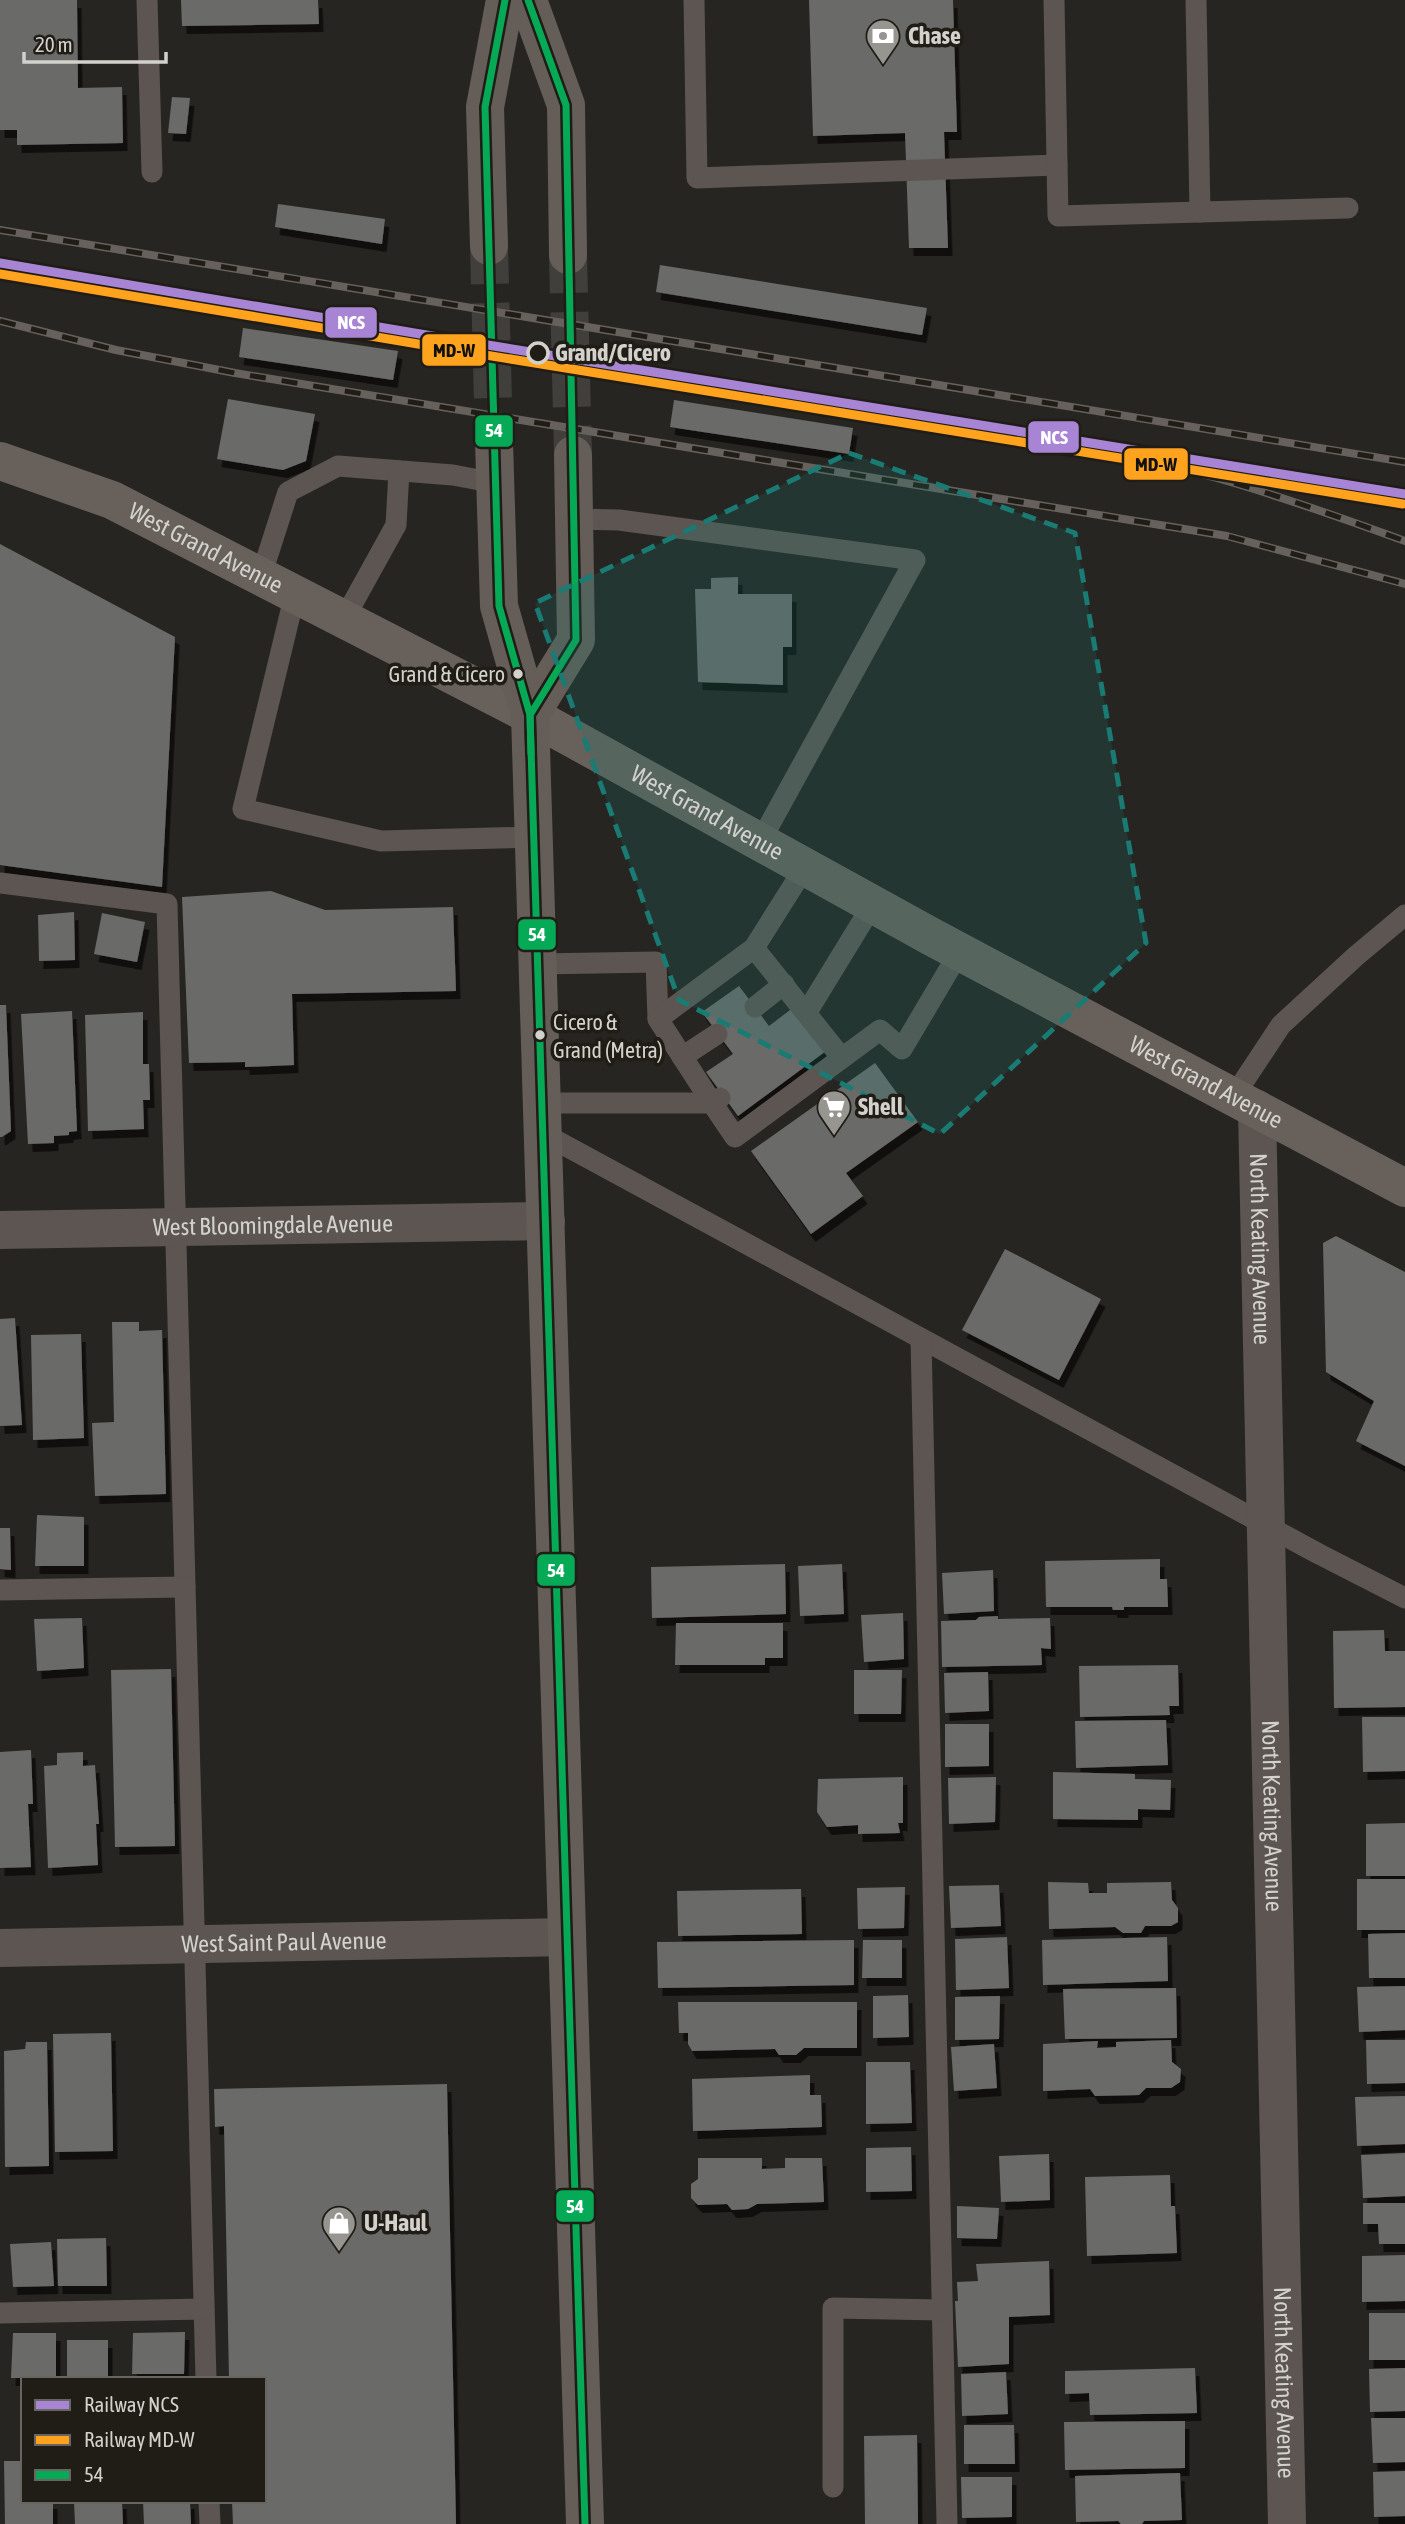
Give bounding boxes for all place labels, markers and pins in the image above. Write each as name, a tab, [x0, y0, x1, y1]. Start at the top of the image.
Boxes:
bank icon: Chase	[864, 17, 902, 66]
place label: Chase	[908, 22, 961, 49]
place label: Grand/Cicero	[555, 339, 671, 366]
marker: Grand/Cicero	[527, 342, 549, 364]
place label: Grand & Cicero	[389, 661, 505, 687]
marker: Grand & Cicero	[511, 667, 525, 681]
place label: Cicero & Grand (Metra)	[553, 1009, 663, 1063]
marker: Cicero & Grand (Metra)	[533, 1028, 547, 1042]
supermarket icon: Shell	[815, 1088, 853, 1137]
place label: Shell	[858, 1093, 904, 1120]
shop icon: U-Haul	[320, 2204, 358, 2253]
place label: U-Haul	[364, 2209, 428, 2236]

